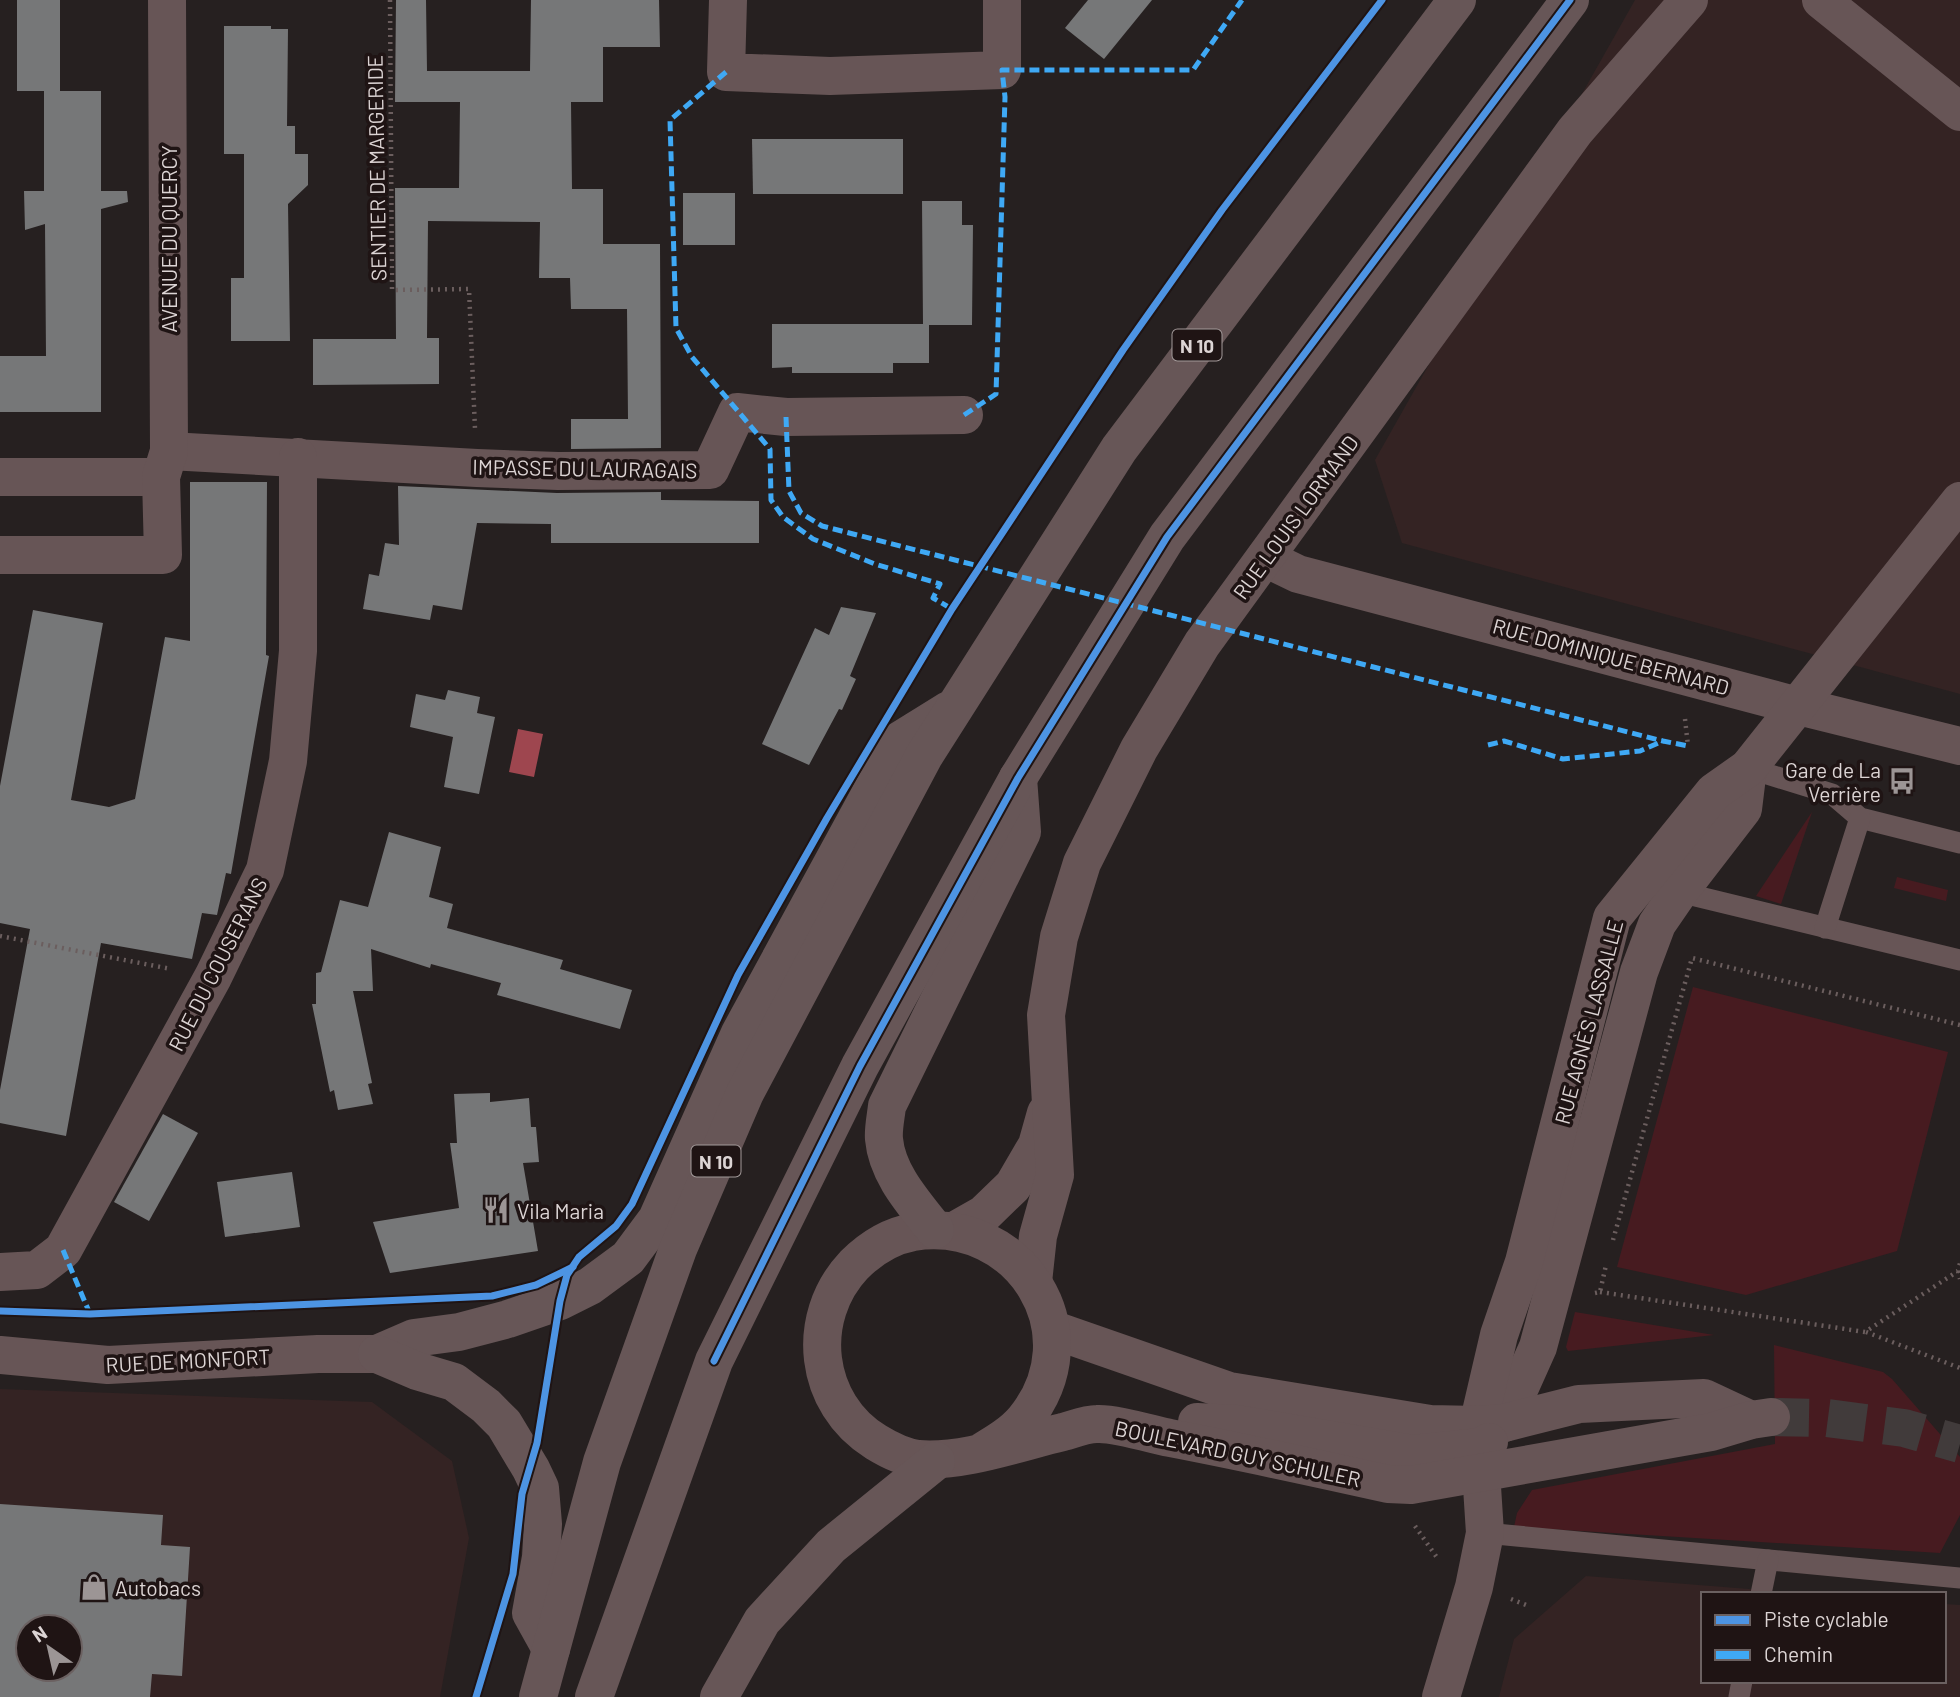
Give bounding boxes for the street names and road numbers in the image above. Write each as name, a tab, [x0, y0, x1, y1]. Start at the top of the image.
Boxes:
street label: SENTIER DE MARGERIDE	[362, 55, 390, 281]
street label: AVENUE DU QUERCY	[156, 145, 181, 333]
road number: N 10	[1172, 330, 1222, 360]
street label: RUE LOUIS LORMAND	[1227, 430, 1363, 604]
street label: IMPASSE DU LAURAGAIS	[472, 454, 698, 482]
street label: RUE DOMINIQUE BERNARD	[1490, 612, 1732, 700]
street label: RUE DU COUSERANS	[162, 873, 272, 1055]
street label: RUE AGNÈS LASSALLE	[1549, 917, 1627, 1127]
road number: N 10	[692, 1146, 740, 1176]
street label: RUE DE MONFORT	[105, 1343, 271, 1377]
street label: BOULEVARD GUY SCHULER	[1113, 1415, 1363, 1491]

